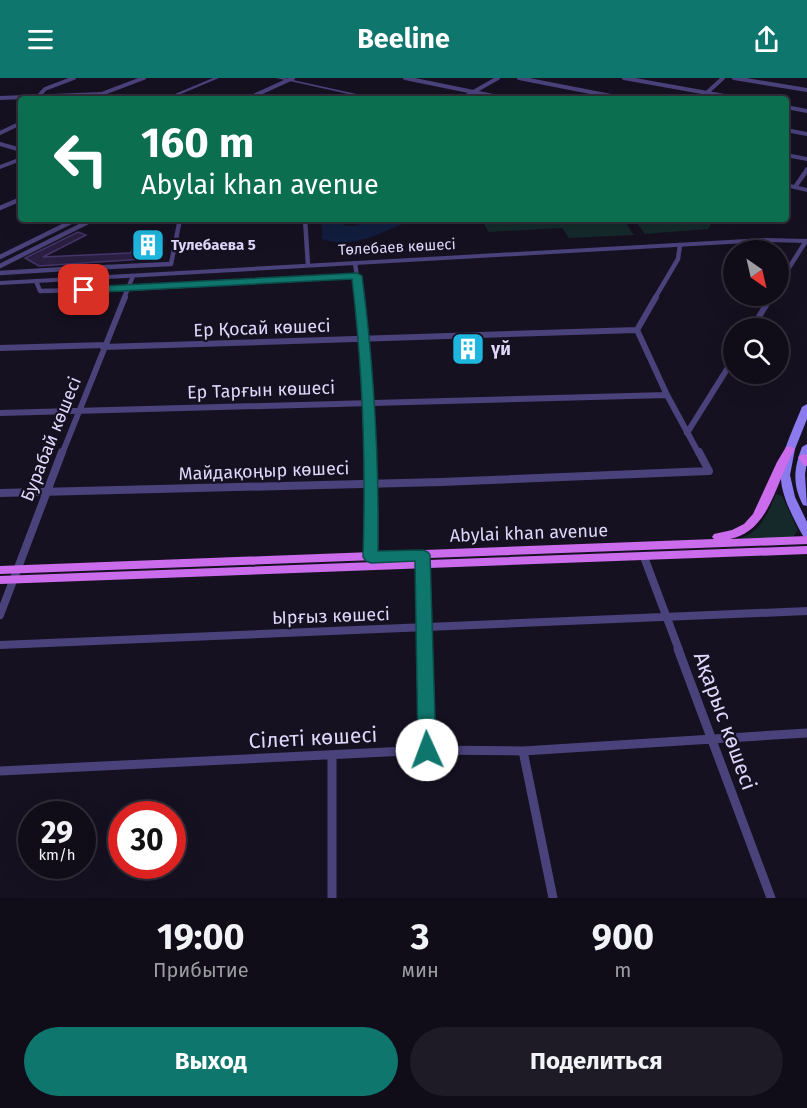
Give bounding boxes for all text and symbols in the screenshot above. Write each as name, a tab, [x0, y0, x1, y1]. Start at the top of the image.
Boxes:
icon: menu	[24, 23, 57, 56]
text: Beeline	[357, 23, 450, 55]
icon: share	[750, 23, 783, 56]
text: 160 m	[141, 118, 254, 168]
icon: left	[42, 120, 120, 198]
text: Abylai khan avenue	[141, 169, 379, 201]
building icon: Тулебаева 5	[130, 227, 166, 263]
street label: Төлебаев көшесі	[338, 235, 456, 259]
place label: Тулебаева 5	[171, 236, 256, 254]
north arrow	[723, 240, 789, 306]
map controls	[723, 240, 789, 384]
pin	[58, 264, 109, 315]
icon: arrive	[67, 273, 100, 306]
street label: Ер Қосай көшесі	[193, 315, 331, 341]
button: search	[723, 318, 789, 384]
building icon: үй	[450, 331, 486, 367]
place label: үй	[490, 338, 511, 360]
street label: Бурабай көшесі	[16, 373, 86, 505]
street label: Ер Тарғын көшесі	[187, 376, 335, 404]
street label: Майдақоңыр көшесі	[178, 457, 350, 485]
street label: Abylai khan avenue	[449, 519, 609, 547]
street label: Ырғыз көшесі	[272, 603, 390, 629]
street label: Ақарыс көшесі	[688, 648, 762, 794]
position arrow	[395, 718, 459, 782]
street label: Сілеті көшесі	[248, 722, 378, 754]
speed limit sign: 30	[108, 801, 186, 879]
text: 29	[41, 815, 73, 851]
text: km/h	[38, 846, 76, 864]
text: 19:00	[157, 915, 245, 959]
text: 3	[411, 915, 430, 959]
text: 900	[592, 915, 654, 959]
text: Прибытие	[153, 958, 249, 982]
text: мин	[402, 958, 439, 982]
text: m	[614, 958, 631, 982]
button: Выход	[24, 1027, 398, 1096]
button: Поделиться	[410, 1027, 783, 1096]

